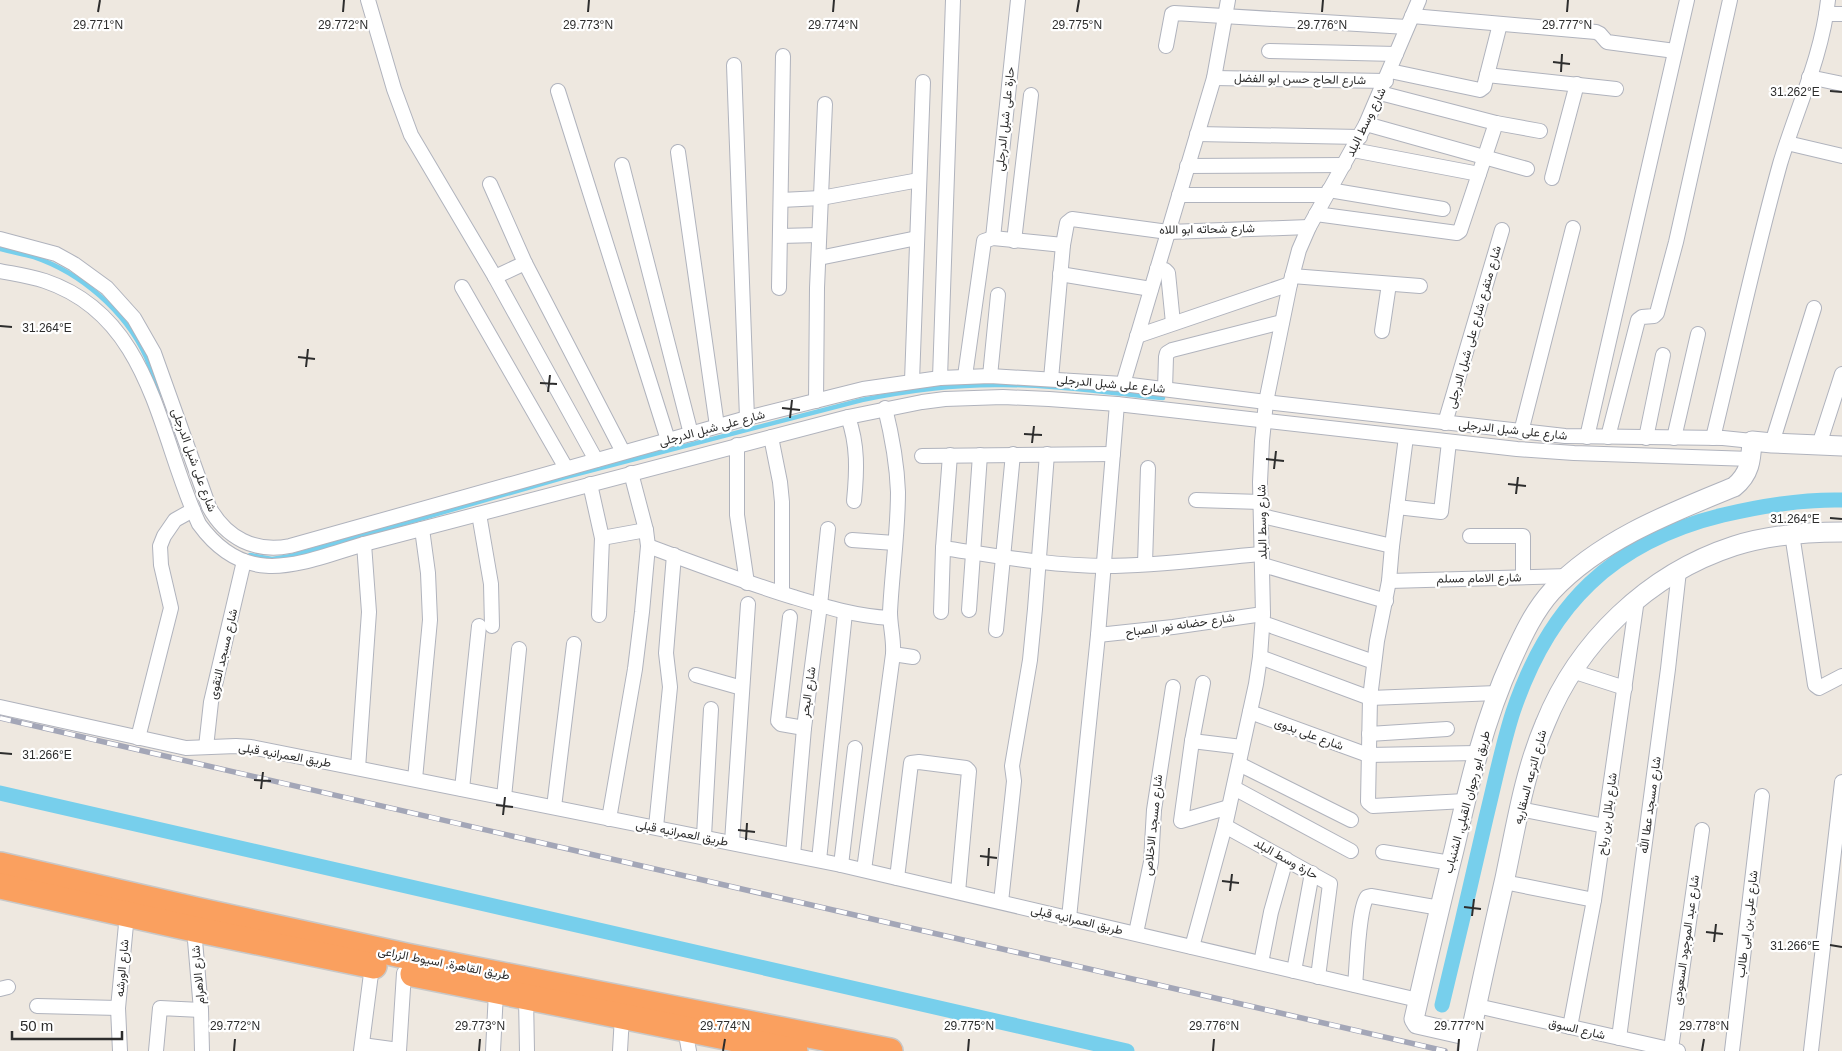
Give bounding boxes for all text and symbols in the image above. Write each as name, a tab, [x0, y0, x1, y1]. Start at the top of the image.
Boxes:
text: 29.771°N	[73, 18, 123, 32]
text: 29.772°N	[318, 18, 368, 32]
text: 29.773°N	[563, 18, 613, 32]
text: 29.774°N	[808, 18, 858, 32]
text: 29.775°N	[1052, 18, 1102, 32]
text: 29.776°N	[1297, 18, 1347, 32]
text: 29.777°N	[1542, 18, 1592, 32]
street label: حارة على شبل الدرجلى	[993, 66, 1018, 172]
street label: شارع الحاج حسن ابو الفضل	[1234, 71, 1366, 89]
street label: شارع وسط البلد	[1343, 85, 1391, 160]
text: 31.262°E	[1770, 85, 1820, 99]
street label: شارع شحاته ابو اللاه	[1159, 221, 1255, 239]
street label: شارع متفرع شارع على شبل الدرجلى	[1444, 244, 1506, 411]
text: 31.264°E	[22, 321, 72, 335]
street label: شارع على شبل الدرجلى	[1056, 372, 1166, 398]
street label: شارع على شبل الدرجلى	[167, 406, 219, 514]
street label: شارع على شبل الدرجلى	[658, 407, 767, 451]
street label: شارع على شبل الدرجلى	[1458, 417, 1568, 445]
street label: شارع وسط البلد	[1254, 484, 1272, 560]
text: 31.264°E	[1770, 512, 1820, 526]
street label: شارع الامام مسلم	[1436, 570, 1522, 588]
street label: شارع مسجد التقوى	[206, 607, 242, 701]
street label: شارع حضانه نور الصباح	[1125, 610, 1236, 642]
street label: شارع البحر	[797, 666, 820, 719]
street label: شارع على بدوى	[1272, 715, 1345, 755]
street label: شارع الترعه السقاريه	[1511, 728, 1551, 826]
street label: طريق ابو رجوان القبلي, الشنباب	[1441, 729, 1496, 876]
street label: طريق العمرانيه قبلى	[237, 740, 333, 771]
text: 31.266°E	[22, 748, 72, 762]
street label: شارع مسجد عطا الله	[1636, 756, 1666, 855]
street label: شارع بلال بن رباح	[1594, 772, 1622, 856]
street label: شارع مسجد الاخلاص	[1141, 774, 1167, 877]
street label: طريق العمرانيه قبلى	[634, 817, 730, 850]
street label: حارة وسط البلد	[1251, 836, 1321, 883]
street label: شارع على بن ابى طالب	[1733, 869, 1763, 979]
street label: شارع عبد الموجود السعودى	[1670, 874, 1704, 1006]
street label: طريق العمرانيه قبلى	[1029, 903, 1125, 938]
street label: شارع الورشه	[113, 939, 133, 998]
text: 31.266°E	[1770, 939, 1820, 953]
street label: طريق القاهرة, اسيوط الزراعى	[377, 943, 511, 984]
street label: شارع الاهرام	[188, 945, 210, 1005]
scale bar	[12, 1008, 122, 1040]
street label: شارع السوق	[1547, 1016, 1607, 1044]
text: 50 m	[20, 1017, 53, 1034]
text: 29.772°N	[210, 1019, 260, 1033]
text: 29.773°N	[455, 1019, 505, 1033]
text: 29.774°N	[700, 1019, 750, 1033]
text: 29.775°N	[944, 1019, 994, 1033]
text: 29.776°N	[1189, 1019, 1239, 1033]
text: 29.777°N	[1434, 1019, 1484, 1033]
text: 29.778°N	[1679, 1019, 1729, 1033]

